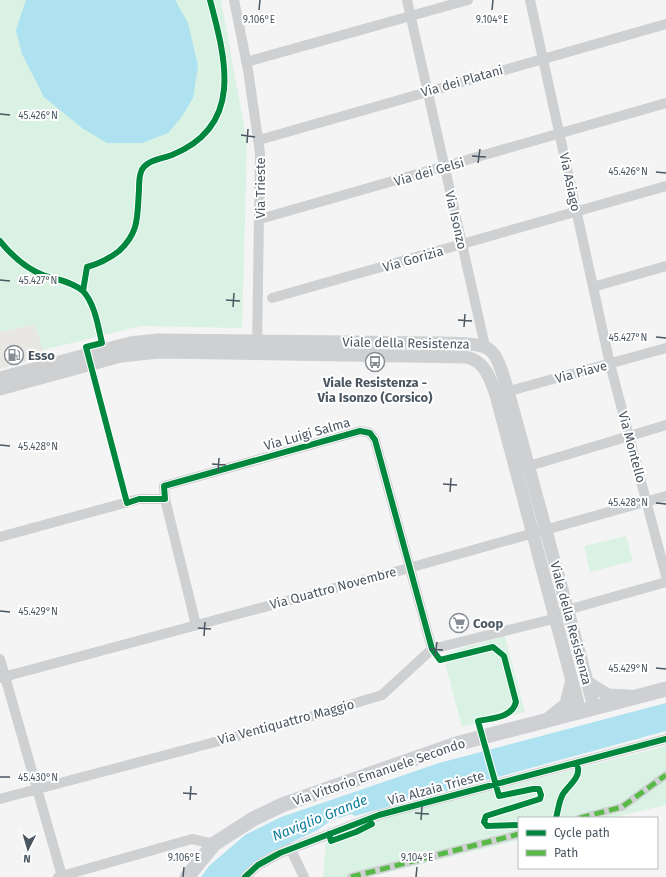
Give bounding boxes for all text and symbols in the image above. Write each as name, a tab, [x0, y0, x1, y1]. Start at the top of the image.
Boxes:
text: 9.106°E	[243, 14, 275, 26]
text: 9.104°E	[476, 14, 508, 26]
street label: Via dei Platani	[419, 62, 505, 100]
text: 45.426°N	[18, 110, 58, 122]
street label: Via Asiago	[556, 151, 584, 213]
street label: Via dei Gelsi	[392, 155, 466, 189]
street label: Via Trieste	[253, 157, 268, 219]
text: 45.426°N	[608, 166, 648, 178]
street label: Via Isonzo	[442, 189, 470, 251]
street label: Via Gorizia	[381, 243, 445, 275]
text: 45.427°N	[19, 275, 57, 287]
text: 45.427°N	[609, 332, 647, 344]
street label: Viale della Resistenza	[342, 334, 470, 352]
fuel station icon: Esso	[3, 344, 25, 366]
place label: Esso	[28, 348, 55, 363]
bus stop icon: Viale Resistenza - Via Isonzo (Corsico)	[364, 351, 386, 373]
street label: Via Piave	[553, 358, 609, 386]
place label: Viale Resistenza - Via Isonzo (Corsico)	[317, 375, 432, 405]
street label: Via Montello	[615, 410, 649, 484]
street label: Via Luigi Salma	[262, 415, 352, 453]
text: 45.428°N	[18, 441, 58, 453]
text: 45.428°N	[608, 497, 648, 509]
street label: Viale della Resistenza	[547, 560, 595, 686]
street label: Via Quattro Novembre	[268, 564, 398, 612]
text: 45.429°N	[18, 606, 58, 618]
supermarket icon: Coop	[448, 612, 470, 634]
place label: Coop	[473, 616, 503, 631]
text: 45.429°N	[608, 663, 648, 675]
street label: Via Ventiquattro Maggio	[216, 697, 356, 747]
street label: Via Vittorio Emanuele Secondo	[291, 735, 467, 809]
street label: Via Alzaia Trieste	[386, 768, 486, 808]
text: 45.430°N	[18, 772, 58, 784]
water label: Naviglio Grande	[270, 791, 370, 845]
legend	[518, 817, 658, 869]
text: Cycle path	[554, 826, 610, 840]
north arrow	[8, 829, 48, 869]
text: Path	[554, 846, 578, 860]
text: N	[23, 852, 31, 865]
text: 9.106°E	[168, 852, 200, 864]
text: 9.104°E	[401, 852, 433, 864]

